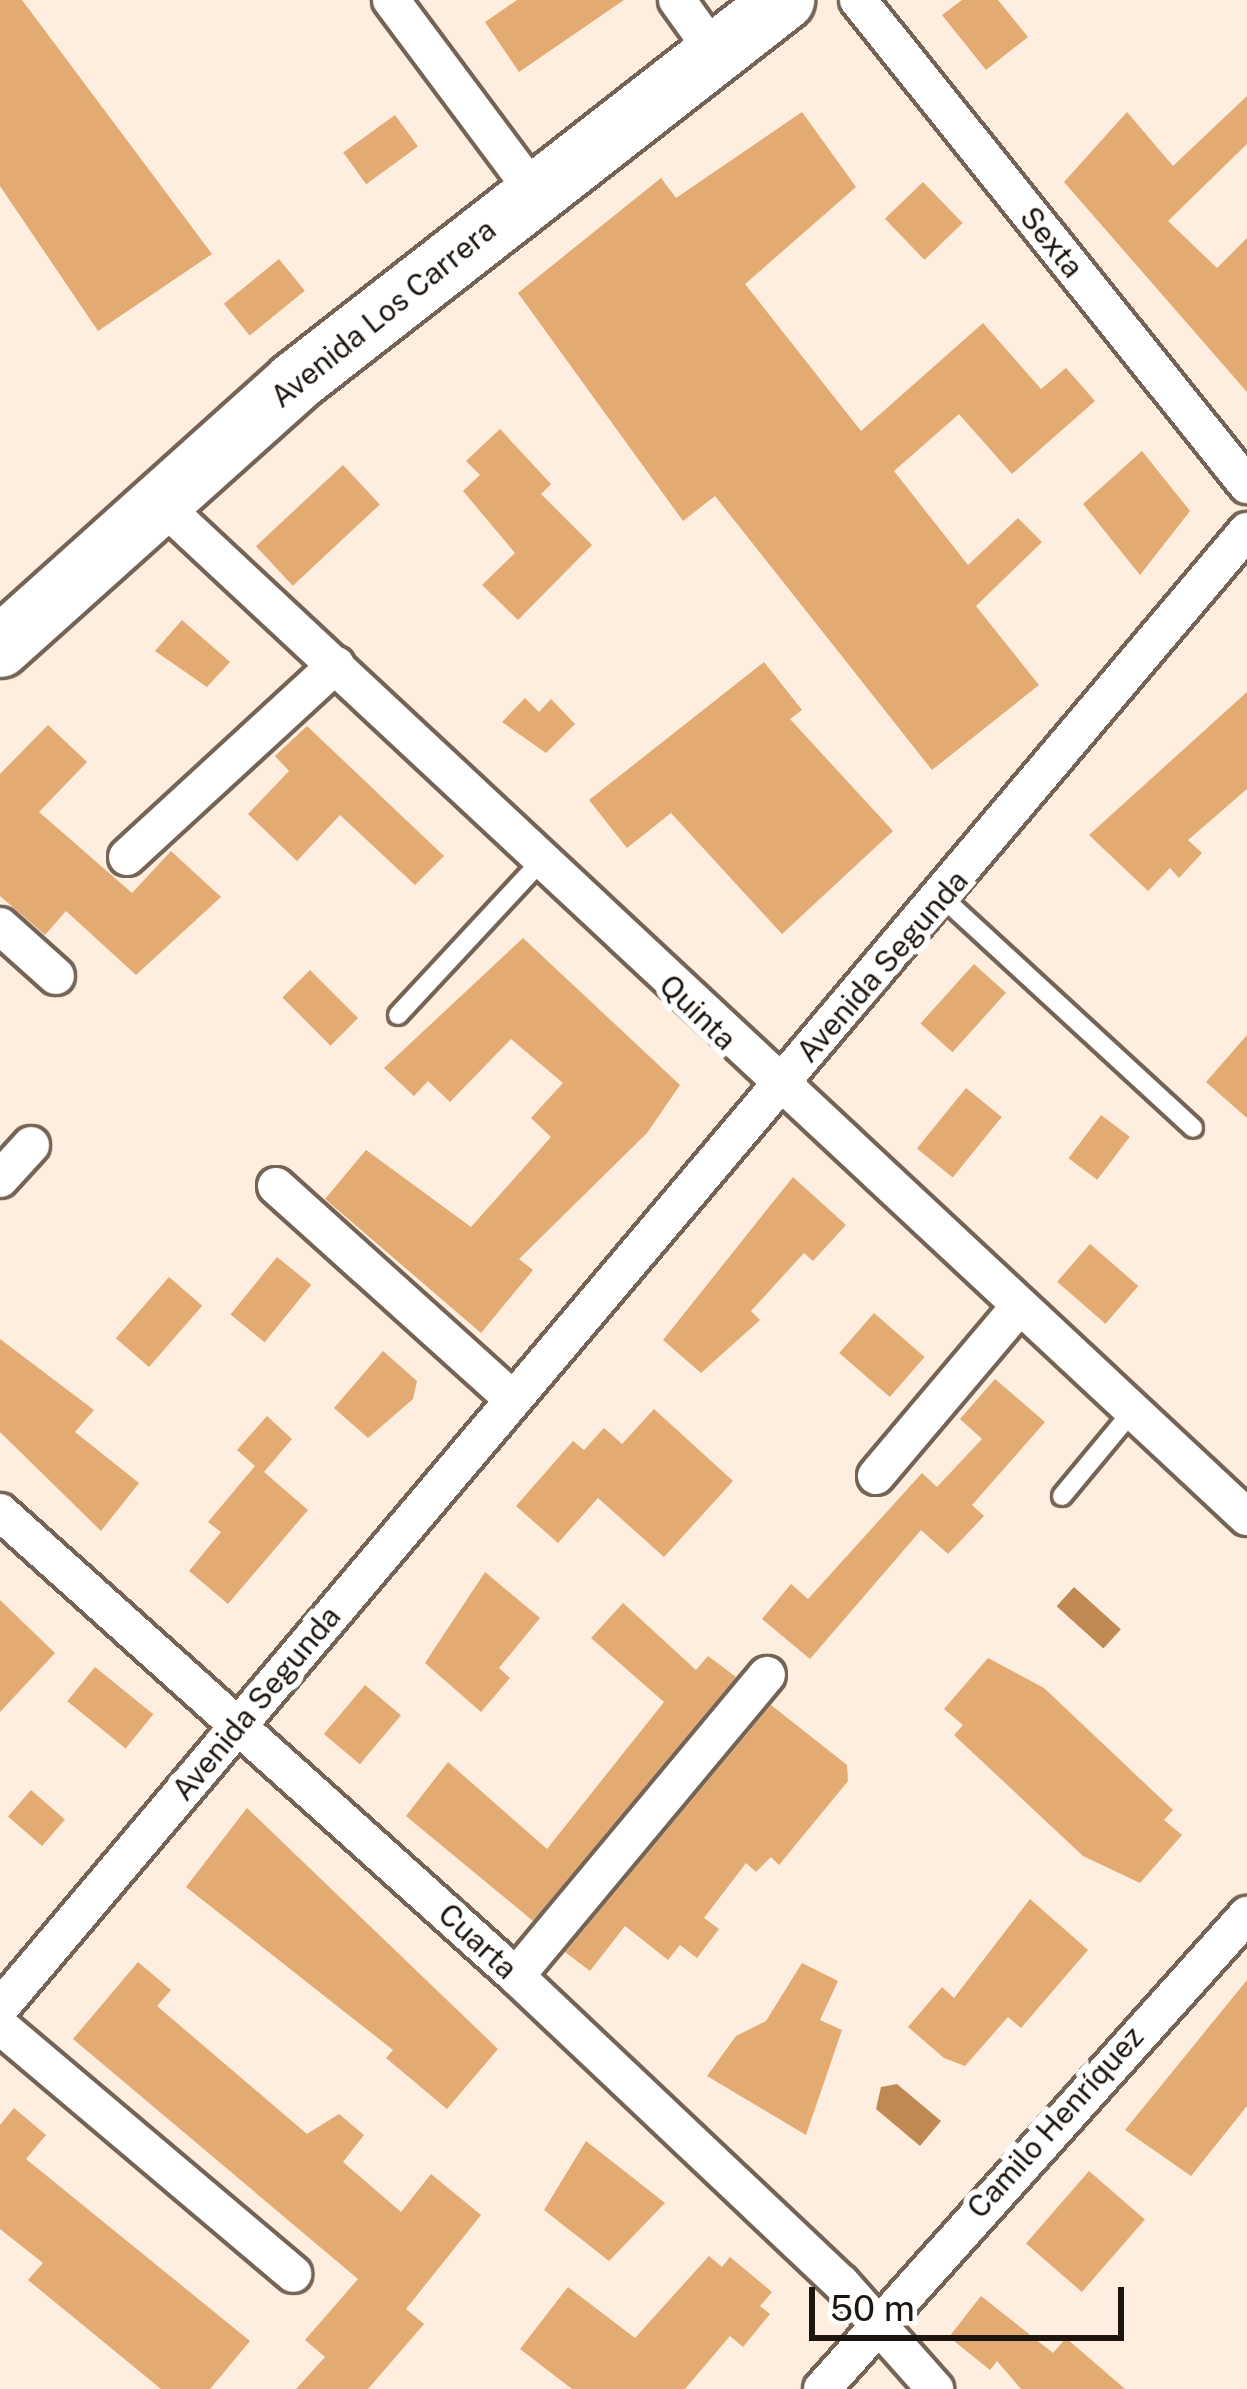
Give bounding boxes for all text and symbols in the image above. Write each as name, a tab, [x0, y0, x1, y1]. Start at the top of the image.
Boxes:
street label: Sexta	[1013, 199, 1091, 285]
street label: Avenida Los Carrera	[263, 211, 503, 415]
street label: Avenida Segunda	[789, 863, 975, 1069]
street label: Quinta	[652, 967, 744, 1057]
street label: Avenida Segunda	[164, 1599, 348, 1807]
street label: Cuarta	[431, 1896, 525, 1986]
street label: Camilo Henríquez	[959, 2019, 1151, 2225]
scale bar	[815, 2263, 1130, 2337]
text: 50 m	[830, 2287, 915, 2329]

